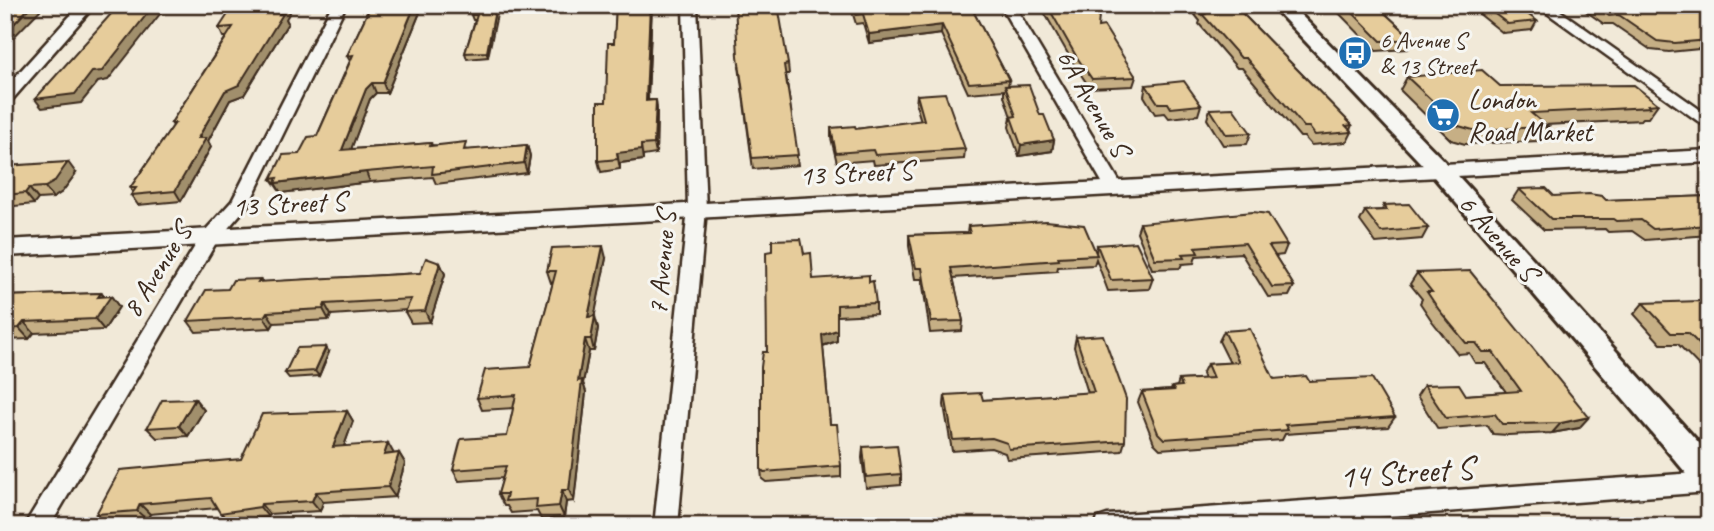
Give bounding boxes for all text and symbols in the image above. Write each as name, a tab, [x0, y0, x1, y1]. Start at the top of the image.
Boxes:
place label: 6 Avenue S & 13 Street	[1380, 26, 1478, 81]
bus stop icon: 6 Avenue S & 13 Street	[1336, 34, 1374, 72]
street label: 6A Avenue S	[1049, 42, 1141, 167]
place label: London Road Market	[1468, 82, 1595, 149]
supermarket icon: London Road Market	[1424, 96, 1462, 134]
street label: 13 Street S	[799, 152, 919, 193]
street label: 13 Street S	[232, 183, 352, 224]
street label: 6 Avenue S	[1451, 187, 1550, 292]
street label: 7 Avenue S	[640, 204, 684, 316]
street label: 8 Avenue S	[114, 212, 202, 324]
street label: 14 Street S	[1338, 446, 1480, 498]

